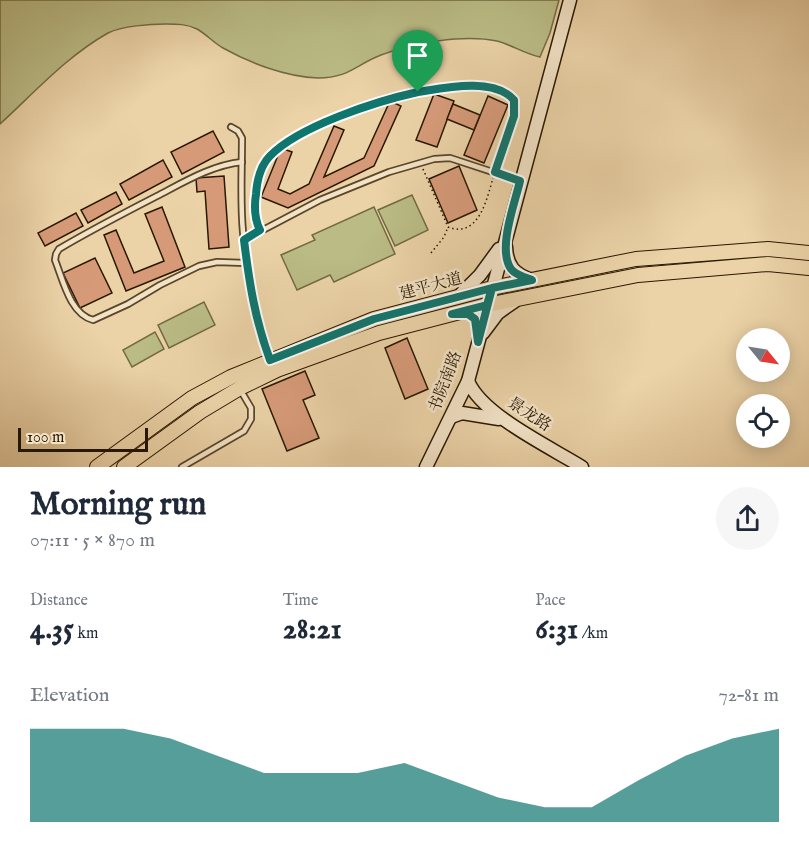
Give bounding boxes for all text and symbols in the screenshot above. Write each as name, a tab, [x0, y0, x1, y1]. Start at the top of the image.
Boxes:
pin	[392, 30, 443, 92]
icon: arrive	[401, 39, 434, 72]
street label: 建平大道	[397, 269, 465, 305]
north arrow	[736, 328, 790, 382]
map controls	[736, 328, 790, 448]
street label: 书院南路	[425, 349, 467, 415]
street label: 景龙路	[503, 394, 555, 436]
button: locate	[736, 394, 790, 448]
scale bar	[18, 425, 148, 453]
text: 100 m	[27, 428, 64, 448]
text: Morning run	[30, 484, 206, 526]
button: share	[716, 487, 779, 550]
text: 07:11 · 5 × 870 m	[30, 528, 155, 553]
text: Distance	[30, 591, 88, 611]
text: Time	[283, 591, 318, 611]
text: Pace	[535, 591, 566, 611]
text: 4.35	[30, 611, 74, 649]
text: 28:21	[283, 611, 342, 649]
text: 6:31	[535, 611, 578, 649]
text: km	[74, 624, 98, 644]
text: /km	[578, 624, 608, 644]
text: Elevation	[30, 683, 109, 708]
text: 72–81 m	[718, 683, 779, 708]

